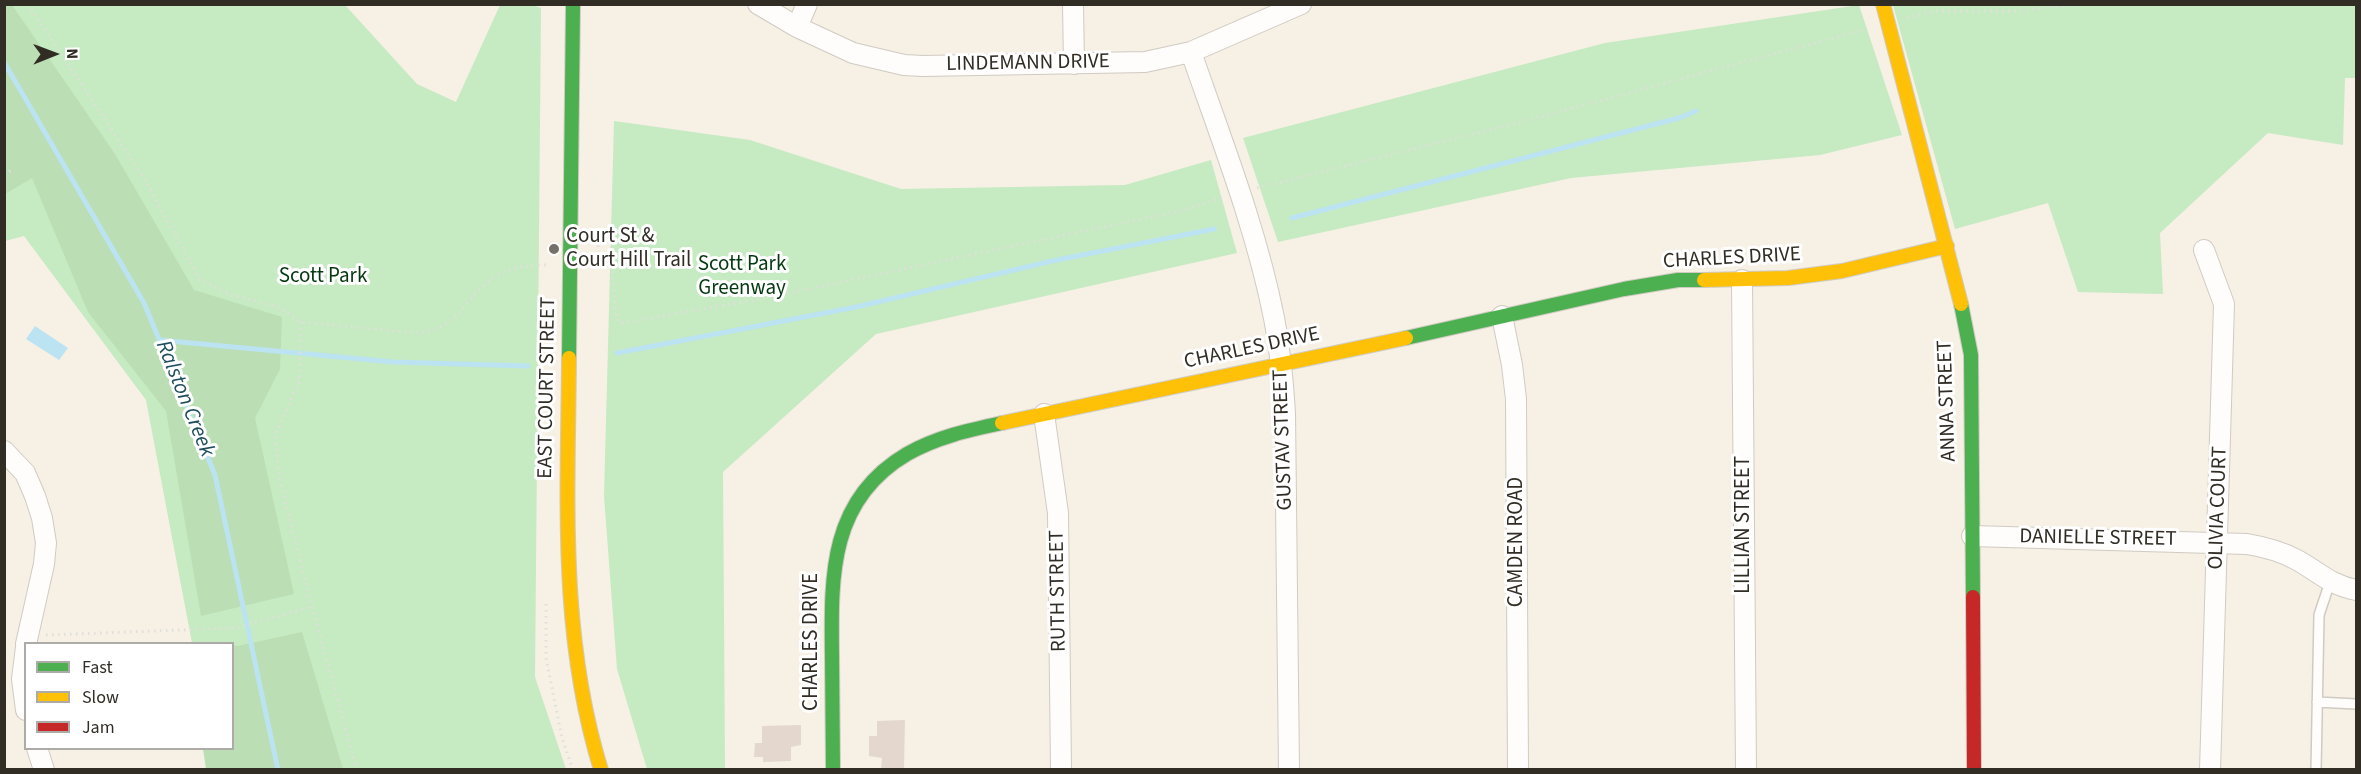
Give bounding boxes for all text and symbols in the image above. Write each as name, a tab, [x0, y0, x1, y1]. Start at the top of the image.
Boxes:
north arrow	[24, 24, 84, 84]
text: N	[61, 48, 83, 59]
street label: LINDEMANN DRIVE	[946, 50, 1110, 78]
place label: Court St & Court Hill Trail	[566, 224, 691, 274]
marker: Court St & Court Hill Trail	[547, 242, 561, 256]
street label: CHARLES DRIVE	[1662, 243, 1802, 275]
park label: Scott Park Greenway	[698, 252, 786, 302]
park label: Scott Park	[279, 264, 367, 290]
street label: EAST COURT STREET	[534, 297, 562, 479]
street label: CHARLES DRIVE	[1182, 322, 1322, 376]
water label: Ralston Creek	[149, 337, 219, 461]
street label: ANNA STREET	[1933, 340, 1963, 462]
street label: GUSTAV STREET	[1269, 369, 1299, 511]
street label: OLIVIA COURT	[2204, 446, 2234, 570]
street label: LILLIAN STREET	[1731, 456, 1757, 594]
street label: CAMDEN ROAD	[1504, 477, 1530, 607]
street label: DANIELLE STREET	[2019, 525, 2177, 553]
street label: RUTH STREET	[1045, 530, 1073, 652]
street label: CHARLES DRIVE	[799, 573, 825, 711]
legend	[24, 642, 234, 750]
text: Fast	[82, 655, 113, 680]
text: Slow	[82, 685, 119, 710]
text: Jam	[82, 715, 115, 740]

